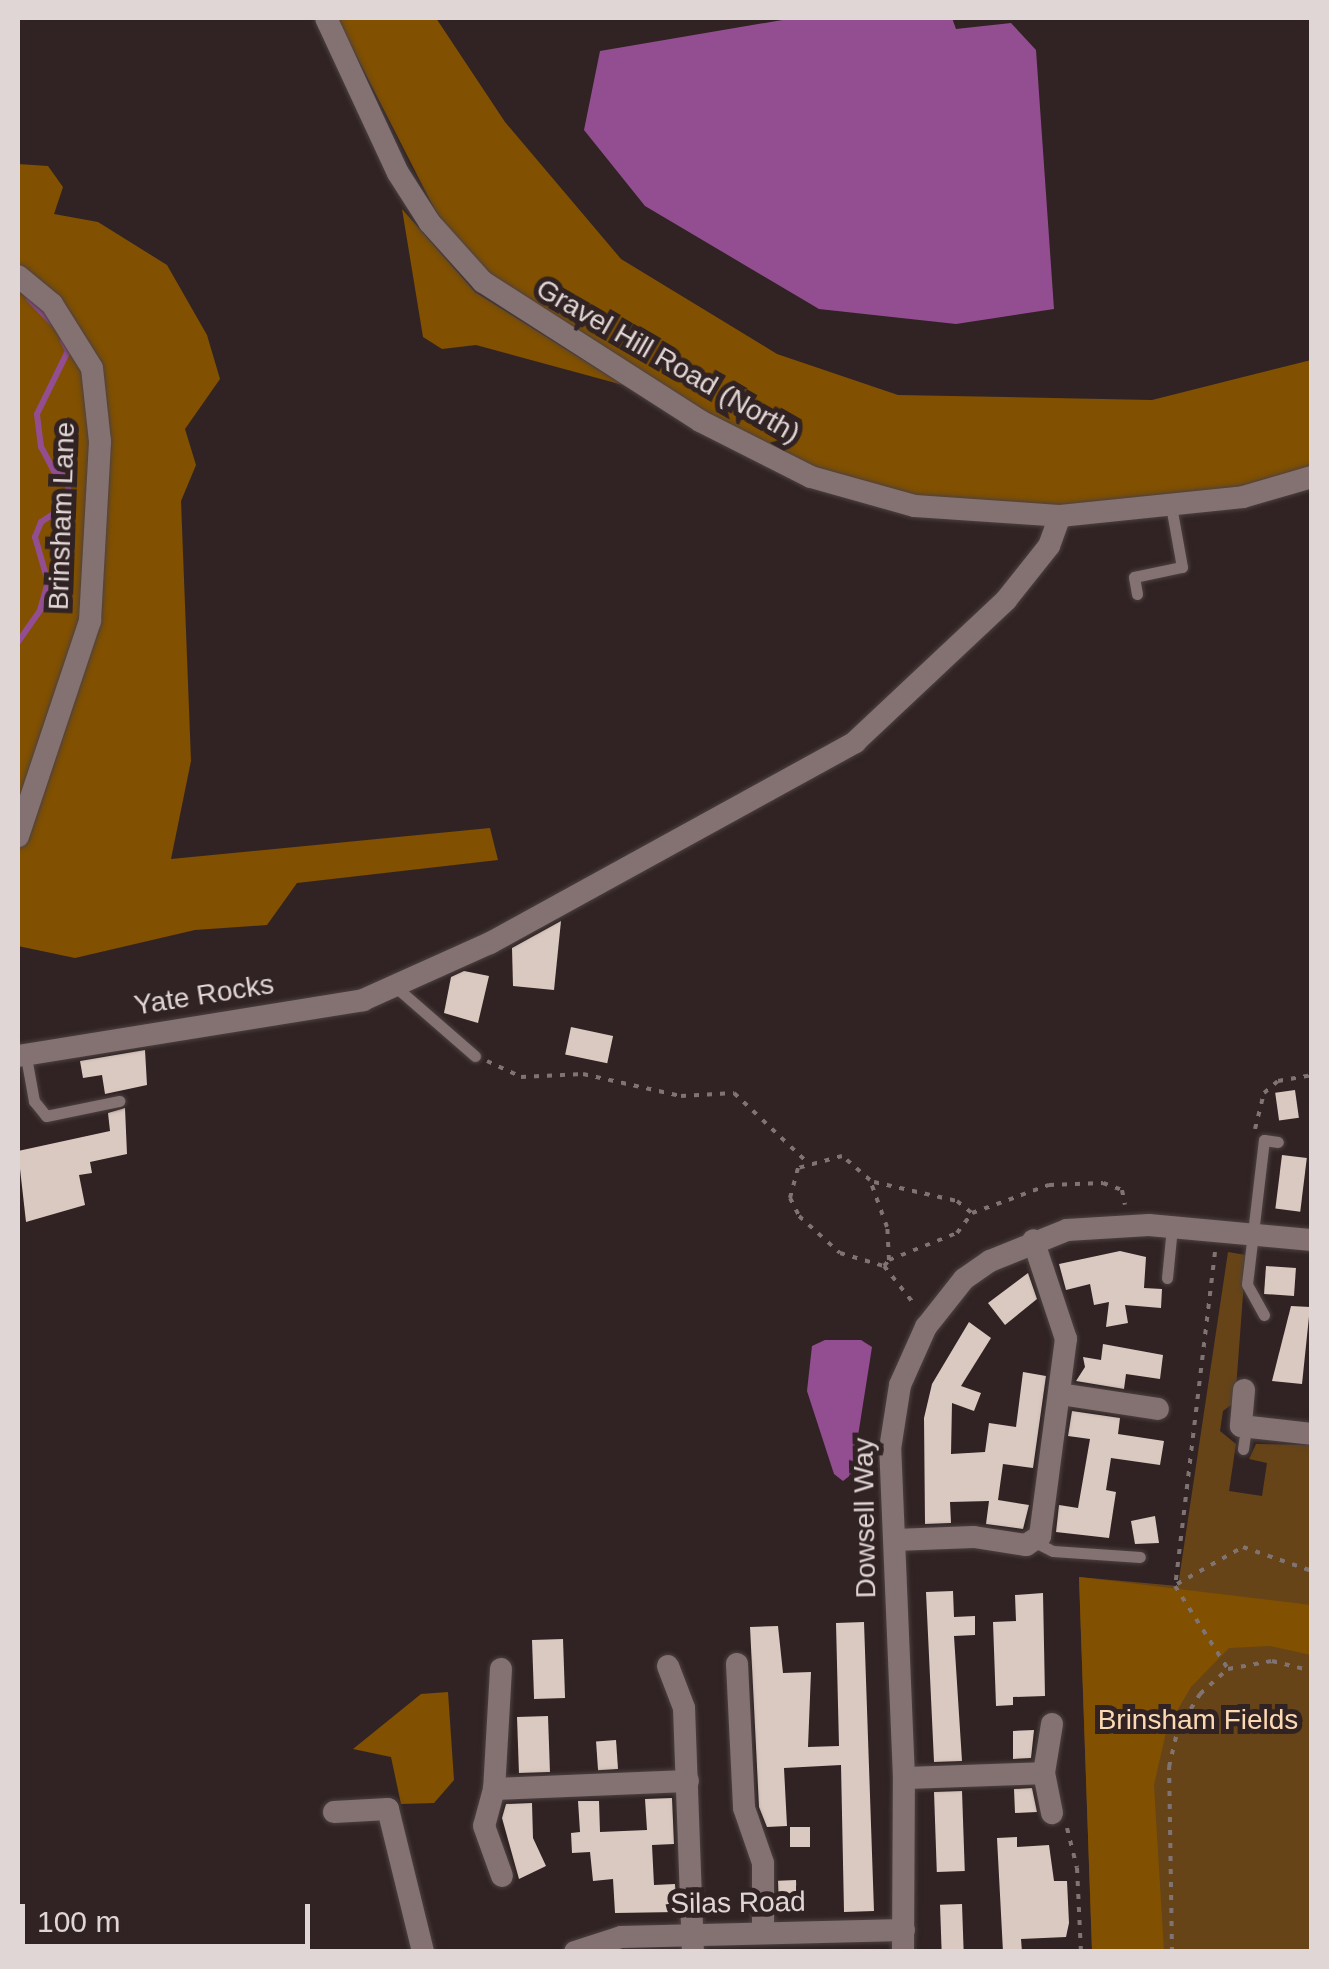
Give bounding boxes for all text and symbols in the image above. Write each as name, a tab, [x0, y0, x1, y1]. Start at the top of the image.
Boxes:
street label: Gravel Hill Road (North)	[530, 272, 806, 450]
street label: Brinsham Lane	[42, 421, 82, 611]
street label: Yate Rocks	[132, 967, 276, 1023]
street label: Dowsell Way	[847, 1437, 883, 1599]
park label: Brinsham Fields	[1098, 1703, 1298, 1737]
scale bar	[25, 1884, 315, 1946]
street label: Silas Road	[670, 1885, 806, 1921]
text: 100 m	[37, 1905, 120, 1938]

